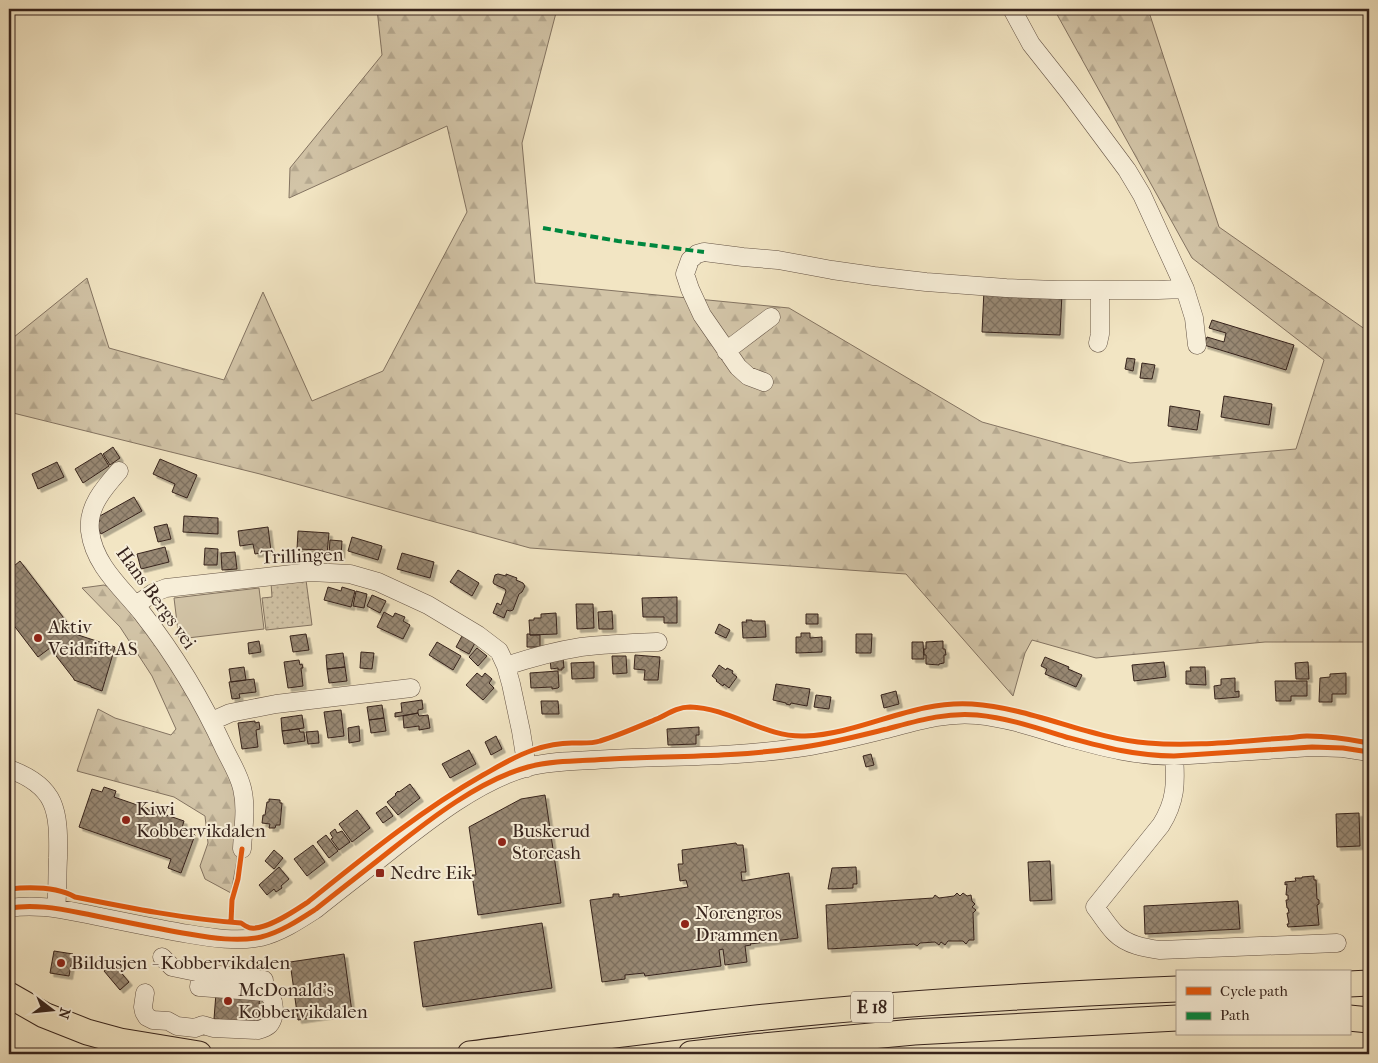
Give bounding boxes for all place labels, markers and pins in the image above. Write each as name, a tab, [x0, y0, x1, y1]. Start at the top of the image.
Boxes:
place label: Aktiv Veidrift AS	[47, 616, 138, 660]
marker: Aktiv Veidrift AS	[32, 632, 44, 644]
place label: Kiwi Kobbervikdalen	[136, 798, 266, 842]
marker: Kiwi Kobbervikdalen	[120, 814, 132, 826]
place label: Buskerud Storcash	[512, 820, 591, 864]
marker: Buskerud Storcash	[496, 836, 508, 848]
place label: Nedre Eik	[390, 862, 472, 884]
marker: Nedre Eik	[374, 867, 386, 879]
place label: Norengros Drammen	[695, 902, 782, 946]
marker: Norengros Drammen	[679, 918, 691, 930]
place label: Bildusjen - Kobbervikdalen	[71, 952, 290, 974]
marker: Bildusjen - Kobbervikdalen	[55, 957, 67, 969]
place label: McDonald's Kobbervikdalen	[238, 979, 368, 1023]
marker: McDonald's Kobbervikdalen	[222, 995, 234, 1007]

